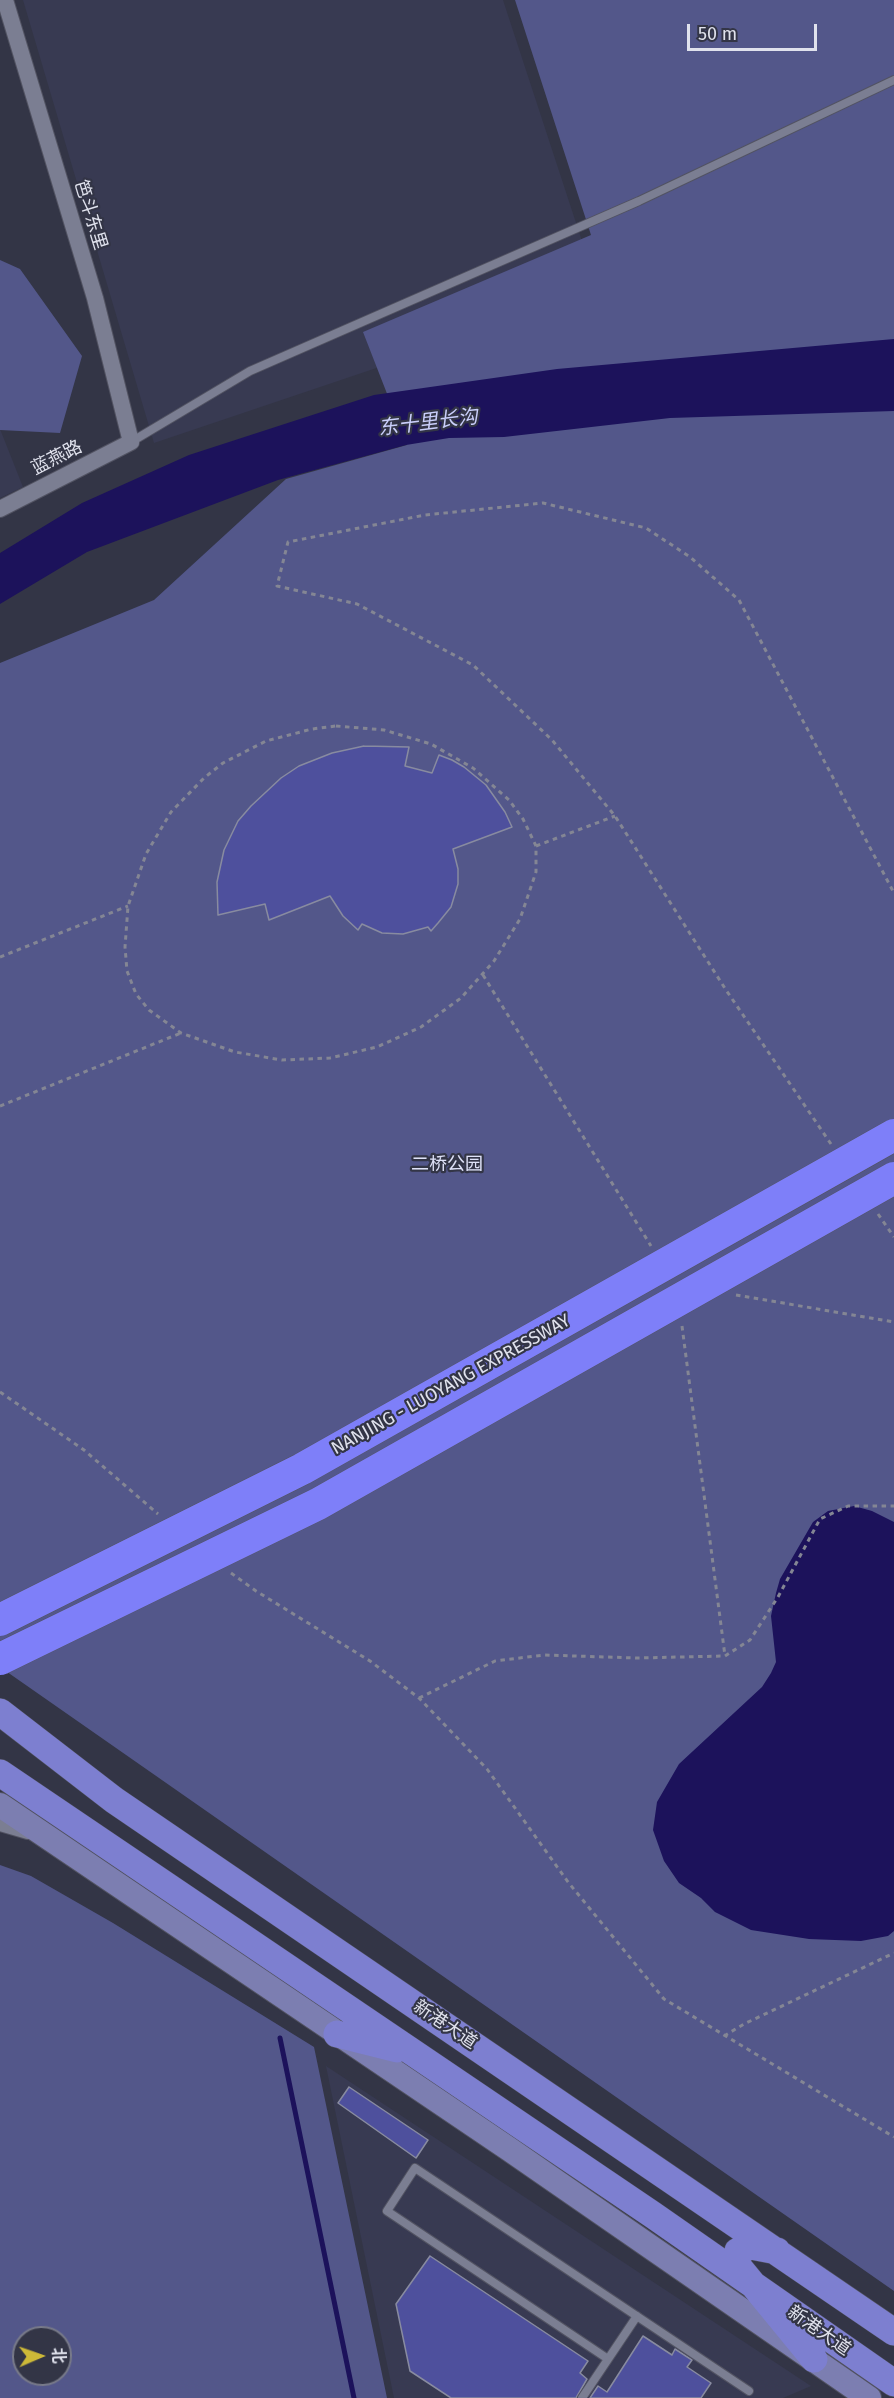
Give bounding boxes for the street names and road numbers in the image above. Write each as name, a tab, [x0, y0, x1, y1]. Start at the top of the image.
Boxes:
street label: 笆斗东里	[69, 177, 111, 253]
street label: 蓝燕路	[28, 436, 86, 480]
street label: NANJING - LUOYANG EXPRESSWAY	[328, 1310, 574, 1460]
street label: 新港大道	[409, 1996, 481, 2054]
street label: 新港大道	[783, 2302, 855, 2360]

